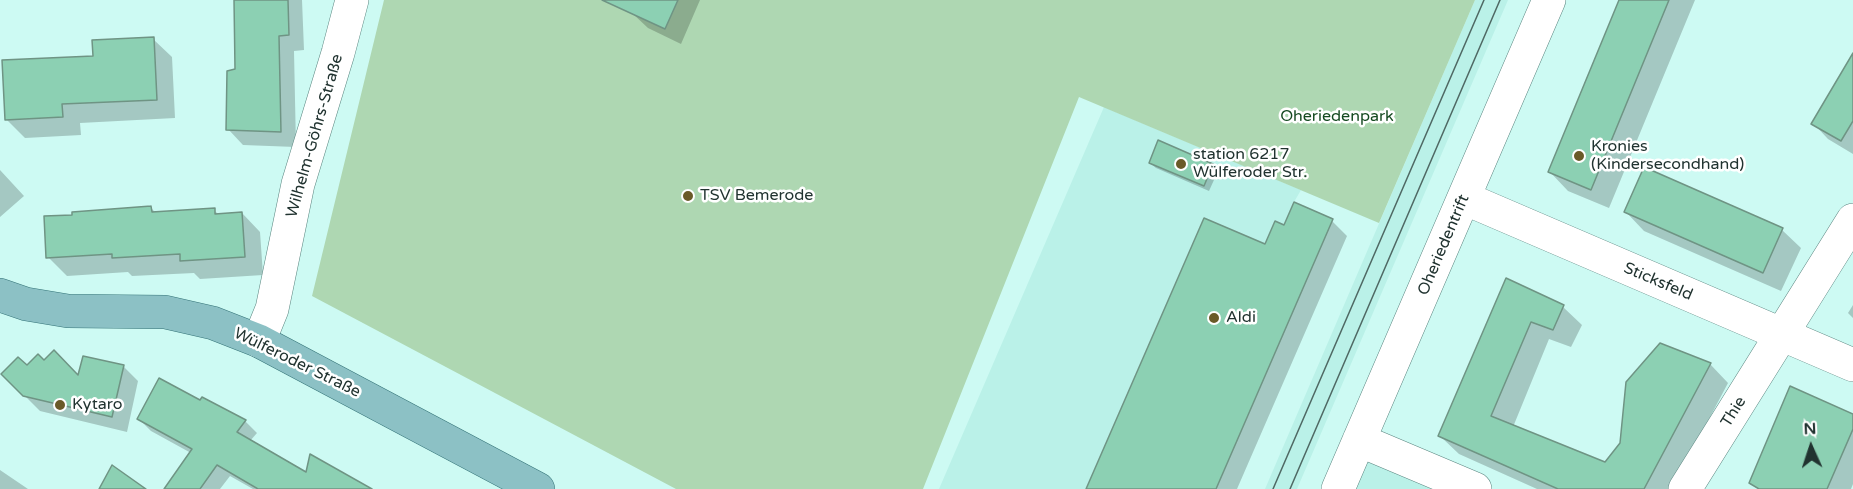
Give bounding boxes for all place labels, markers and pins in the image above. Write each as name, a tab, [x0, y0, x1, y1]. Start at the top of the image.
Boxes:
place label: Kronies (Kindersecondhand)	[1591, 137, 1744, 175]
place label: station 6217 Wülferoder Str.	[1193, 145, 1307, 183]
marker: Kronies (Kindersecondhand)	[1572, 149, 1586, 163]
marker: station 6217 Wülferoder Str.	[1174, 157, 1188, 171]
place label: TSV Bemerode	[700, 186, 813, 206]
marker: TSV Bemerode	[681, 189, 695, 203]
place label: Aldi	[1226, 308, 1256, 328]
marker: Aldi	[1207, 311, 1221, 325]
place label: Kytaro	[72, 395, 122, 415]
marker: Kytaro	[53, 398, 67, 412]

